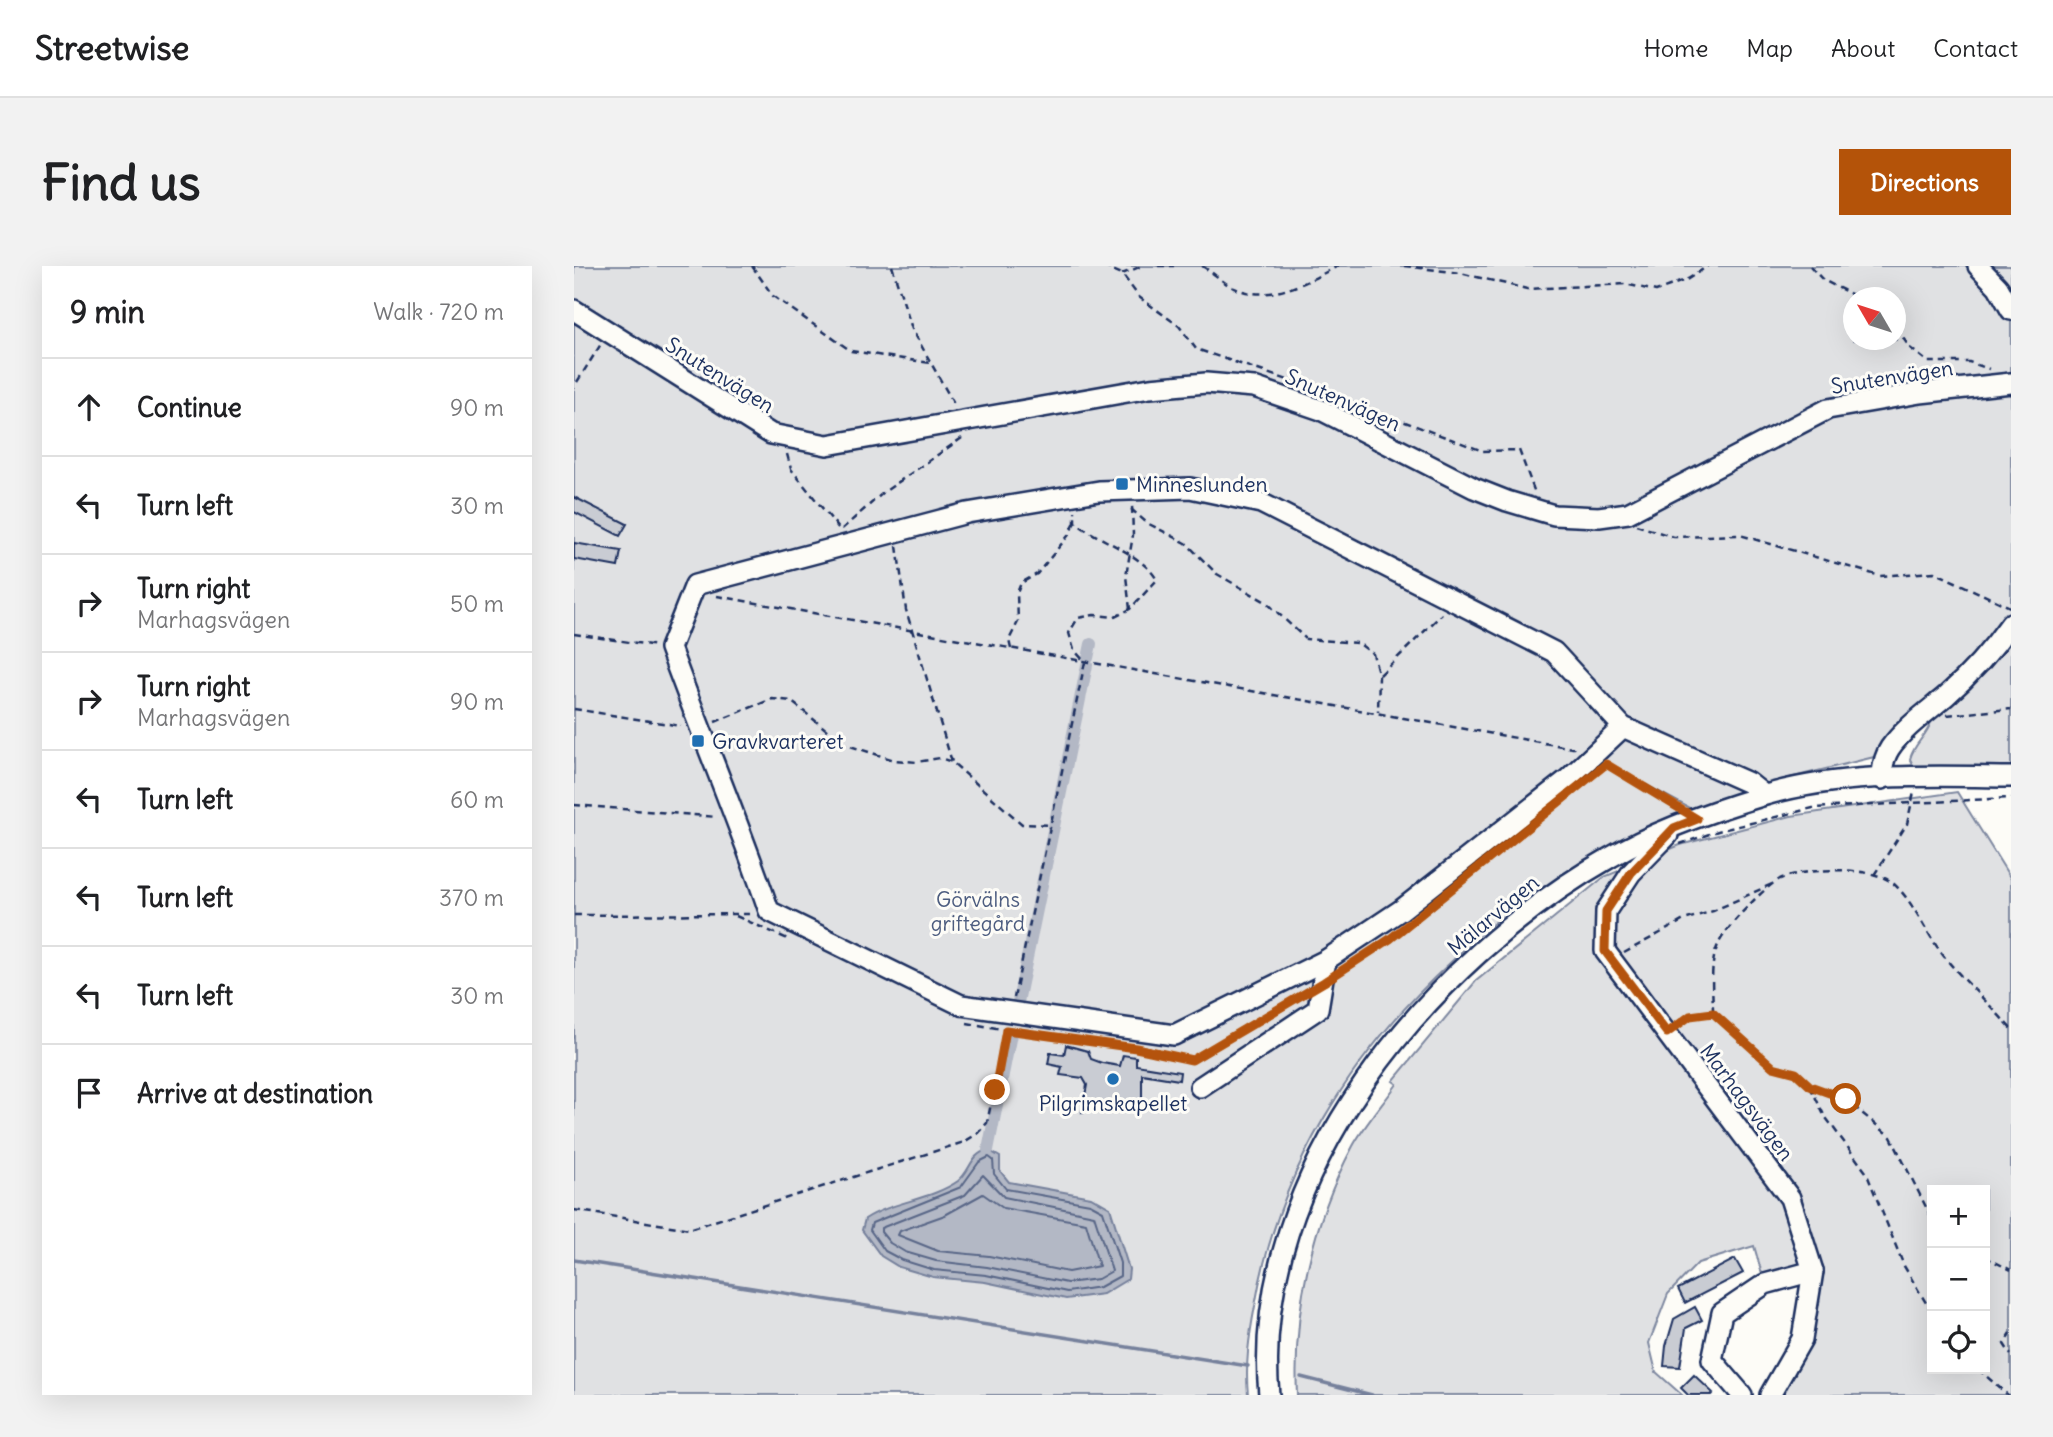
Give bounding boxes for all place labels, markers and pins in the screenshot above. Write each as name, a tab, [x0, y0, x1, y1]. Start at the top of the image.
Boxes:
place label: Minneslunden	[1136, 471, 1268, 498]
marker: Minneslunden	[1114, 476, 1130, 492]
place label: Gravkvarteret	[712, 728, 844, 755]
marker: Gravkvarteret	[690, 733, 706, 749]
marker: Pilgrimskapellet	[1105, 1071, 1121, 1087]
place label: Pilgrimskapellet	[1039, 1090, 1187, 1117]

